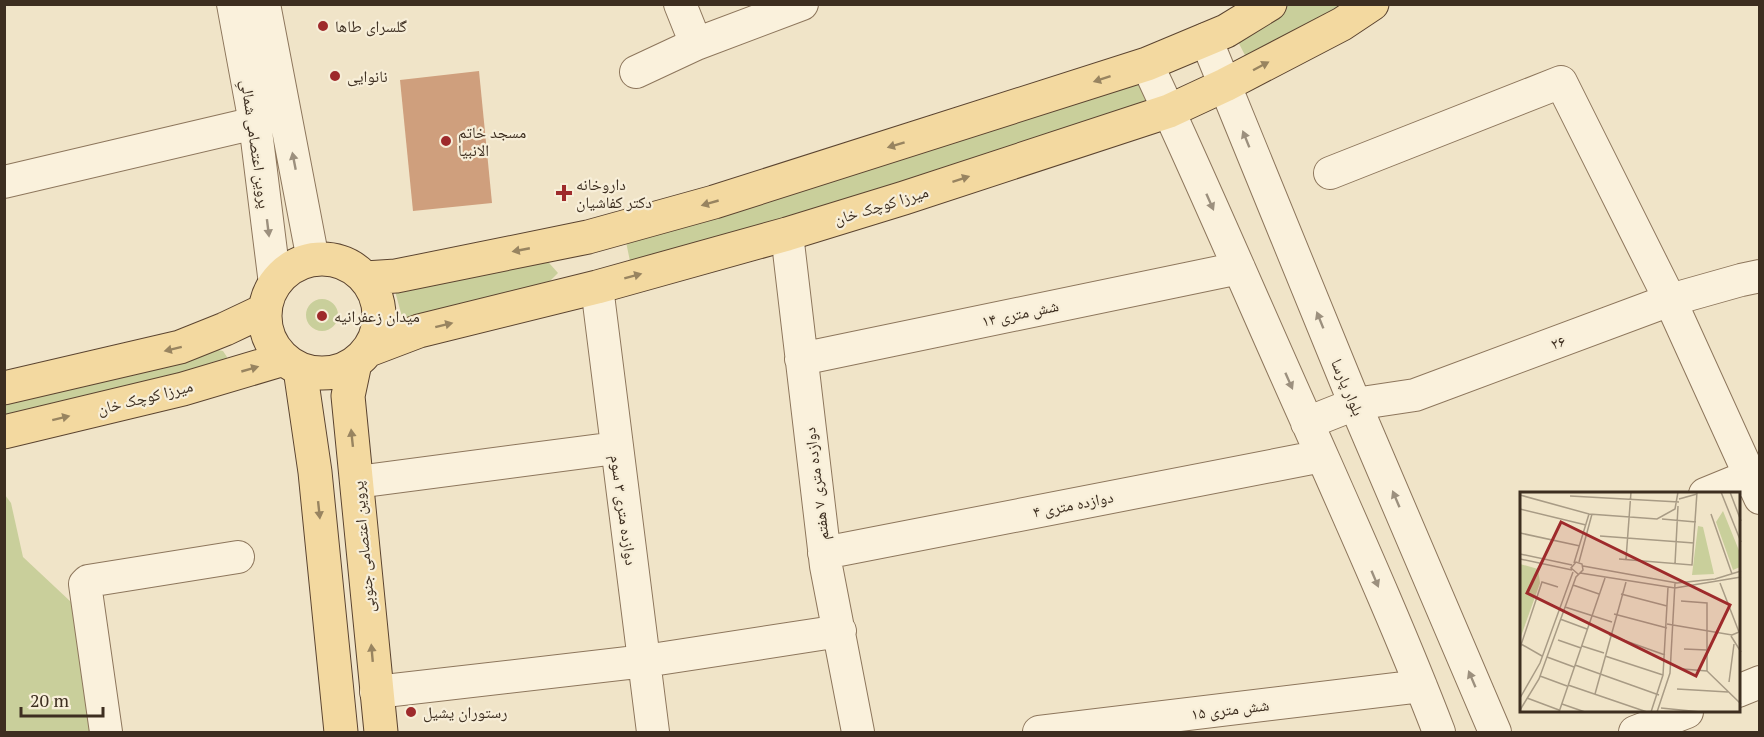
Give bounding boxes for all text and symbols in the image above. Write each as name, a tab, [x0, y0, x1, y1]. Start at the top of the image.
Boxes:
place label: گلسرای طاها	[335, 15, 407, 37]
marker: گلسرای طاها	[316, 19, 330, 33]
one-way arrow	[1253, 61, 1270, 71]
place label: نانوایی	[347, 65, 388, 87]
marker: نانوایی	[328, 69, 342, 83]
one-way arrow	[1093, 75, 1111, 85]
street label: پروین اعتصامی شمالیِ	[234, 78, 276, 211]
place label: مسجد خاتم الانبیا	[458, 121, 526, 161]
one-way arrow	[1241, 130, 1251, 148]
marker: مسجد خاتم الانبیا	[439, 134, 453, 148]
one-way arrow	[887, 140, 905, 150]
one-way arrow	[289, 152, 298, 171]
place label: داروخانه دکتر کفاشیان	[576, 173, 652, 213]
one-way arrow	[952, 174, 970, 183]
street label: میرزا کوچک خان	[831, 180, 931, 230]
marker: داروخانه دکتر کفاشیان	[557, 186, 571, 200]
one-way arrow	[1205, 194, 1215, 212]
one-way arrow	[701, 199, 719, 208]
one-way arrow	[264, 219, 273, 238]
one-way arrow	[512, 246, 530, 256]
one-way arrow	[624, 271, 642, 281]
street label: شش متری ۱۴	[979, 294, 1061, 332]
place label: میدان زعفرانیه	[334, 305, 420, 327]
marker: میدان زعفرانیه	[315, 309, 329, 323]
one-way arrow	[1315, 310, 1325, 328]
one-way arrow	[435, 319, 454, 329]
street label: ۲۶	[1547, 329, 1569, 355]
one-way arrow	[164, 344, 182, 354]
street label: بلوار پارسا	[1326, 355, 1370, 419]
one-way arrow	[241, 364, 259, 373]
one-way arrow	[1284, 372, 1293, 389]
street label: میرزا کوچک خان	[95, 375, 195, 419]
one-way arrow	[52, 413, 71, 423]
street label: دوازده متری ۷ هفتم	[798, 426, 834, 542]
one-way arrow	[347, 429, 357, 448]
street label: دوازده متری ۳ سوم	[605, 453, 643, 567]
street label: پروین اعتصامی جنوبی	[346, 480, 380, 614]
street label: دوازده متری ۴	[1031, 485, 1115, 523]
one-way arrow	[1391, 490, 1401, 508]
inset map	[1520, 492, 1740, 713]
one-way arrow	[314, 501, 324, 520]
one-way arrow	[1370, 570, 1380, 588]
one-way arrow	[368, 644, 377, 663]
one-way arrow	[1467, 669, 1477, 687]
scale bar	[21, 680, 104, 718]
text: 20 m	[30, 688, 70, 712]
street label: شش متری ۱۵	[1190, 693, 1270, 725]
place label: رستوران یشیل	[423, 701, 508, 723]
marker: رستوران یشیل	[404, 705, 418, 719]

